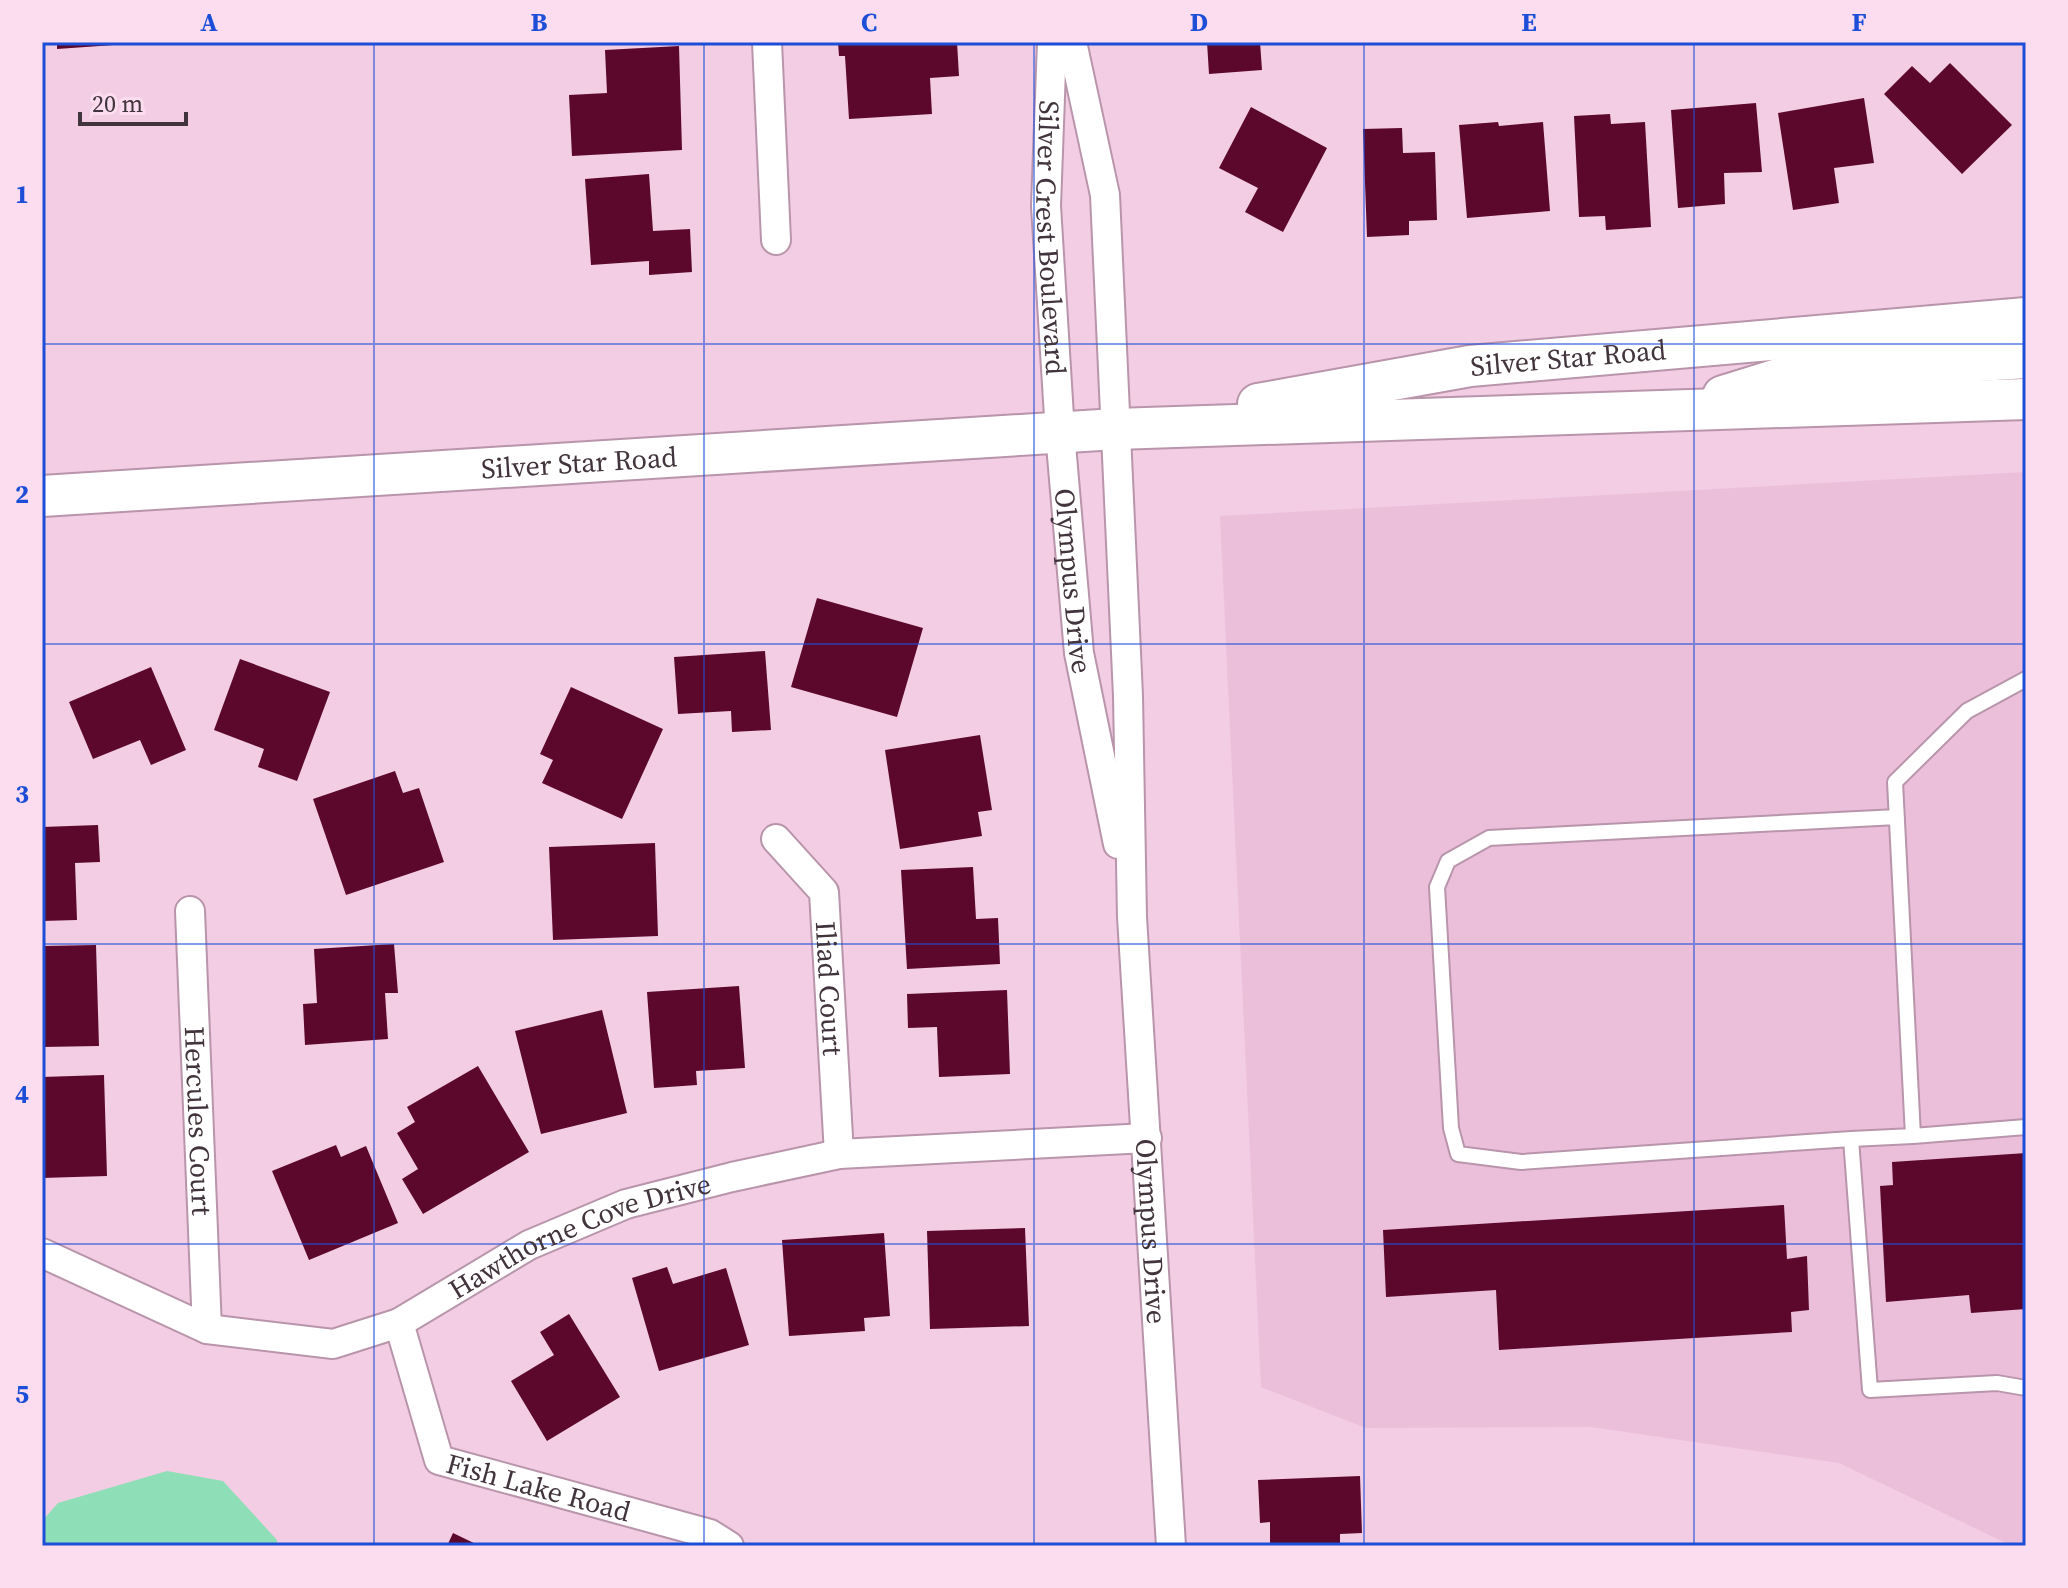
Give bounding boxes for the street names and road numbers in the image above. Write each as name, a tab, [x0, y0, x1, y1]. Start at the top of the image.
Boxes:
street label: Silver Crest Boulevard	[1027, 100, 1075, 376]
street label: Silver Star Road	[1469, 330, 1668, 385]
street label: Silver Star Road	[480, 437, 678, 488]
street label: Olympus Drive	[1046, 487, 1102, 677]
street label: Iliad Court	[807, 920, 852, 1057]
street label: Hercules Court	[176, 1025, 221, 1217]
street label: Olympus Drive	[1127, 1137, 1176, 1325]
street label: Hawthorne Cove Drive	[441, 1164, 715, 1308]
street label: Fish Lake Road	[442, 1444, 635, 1531]

